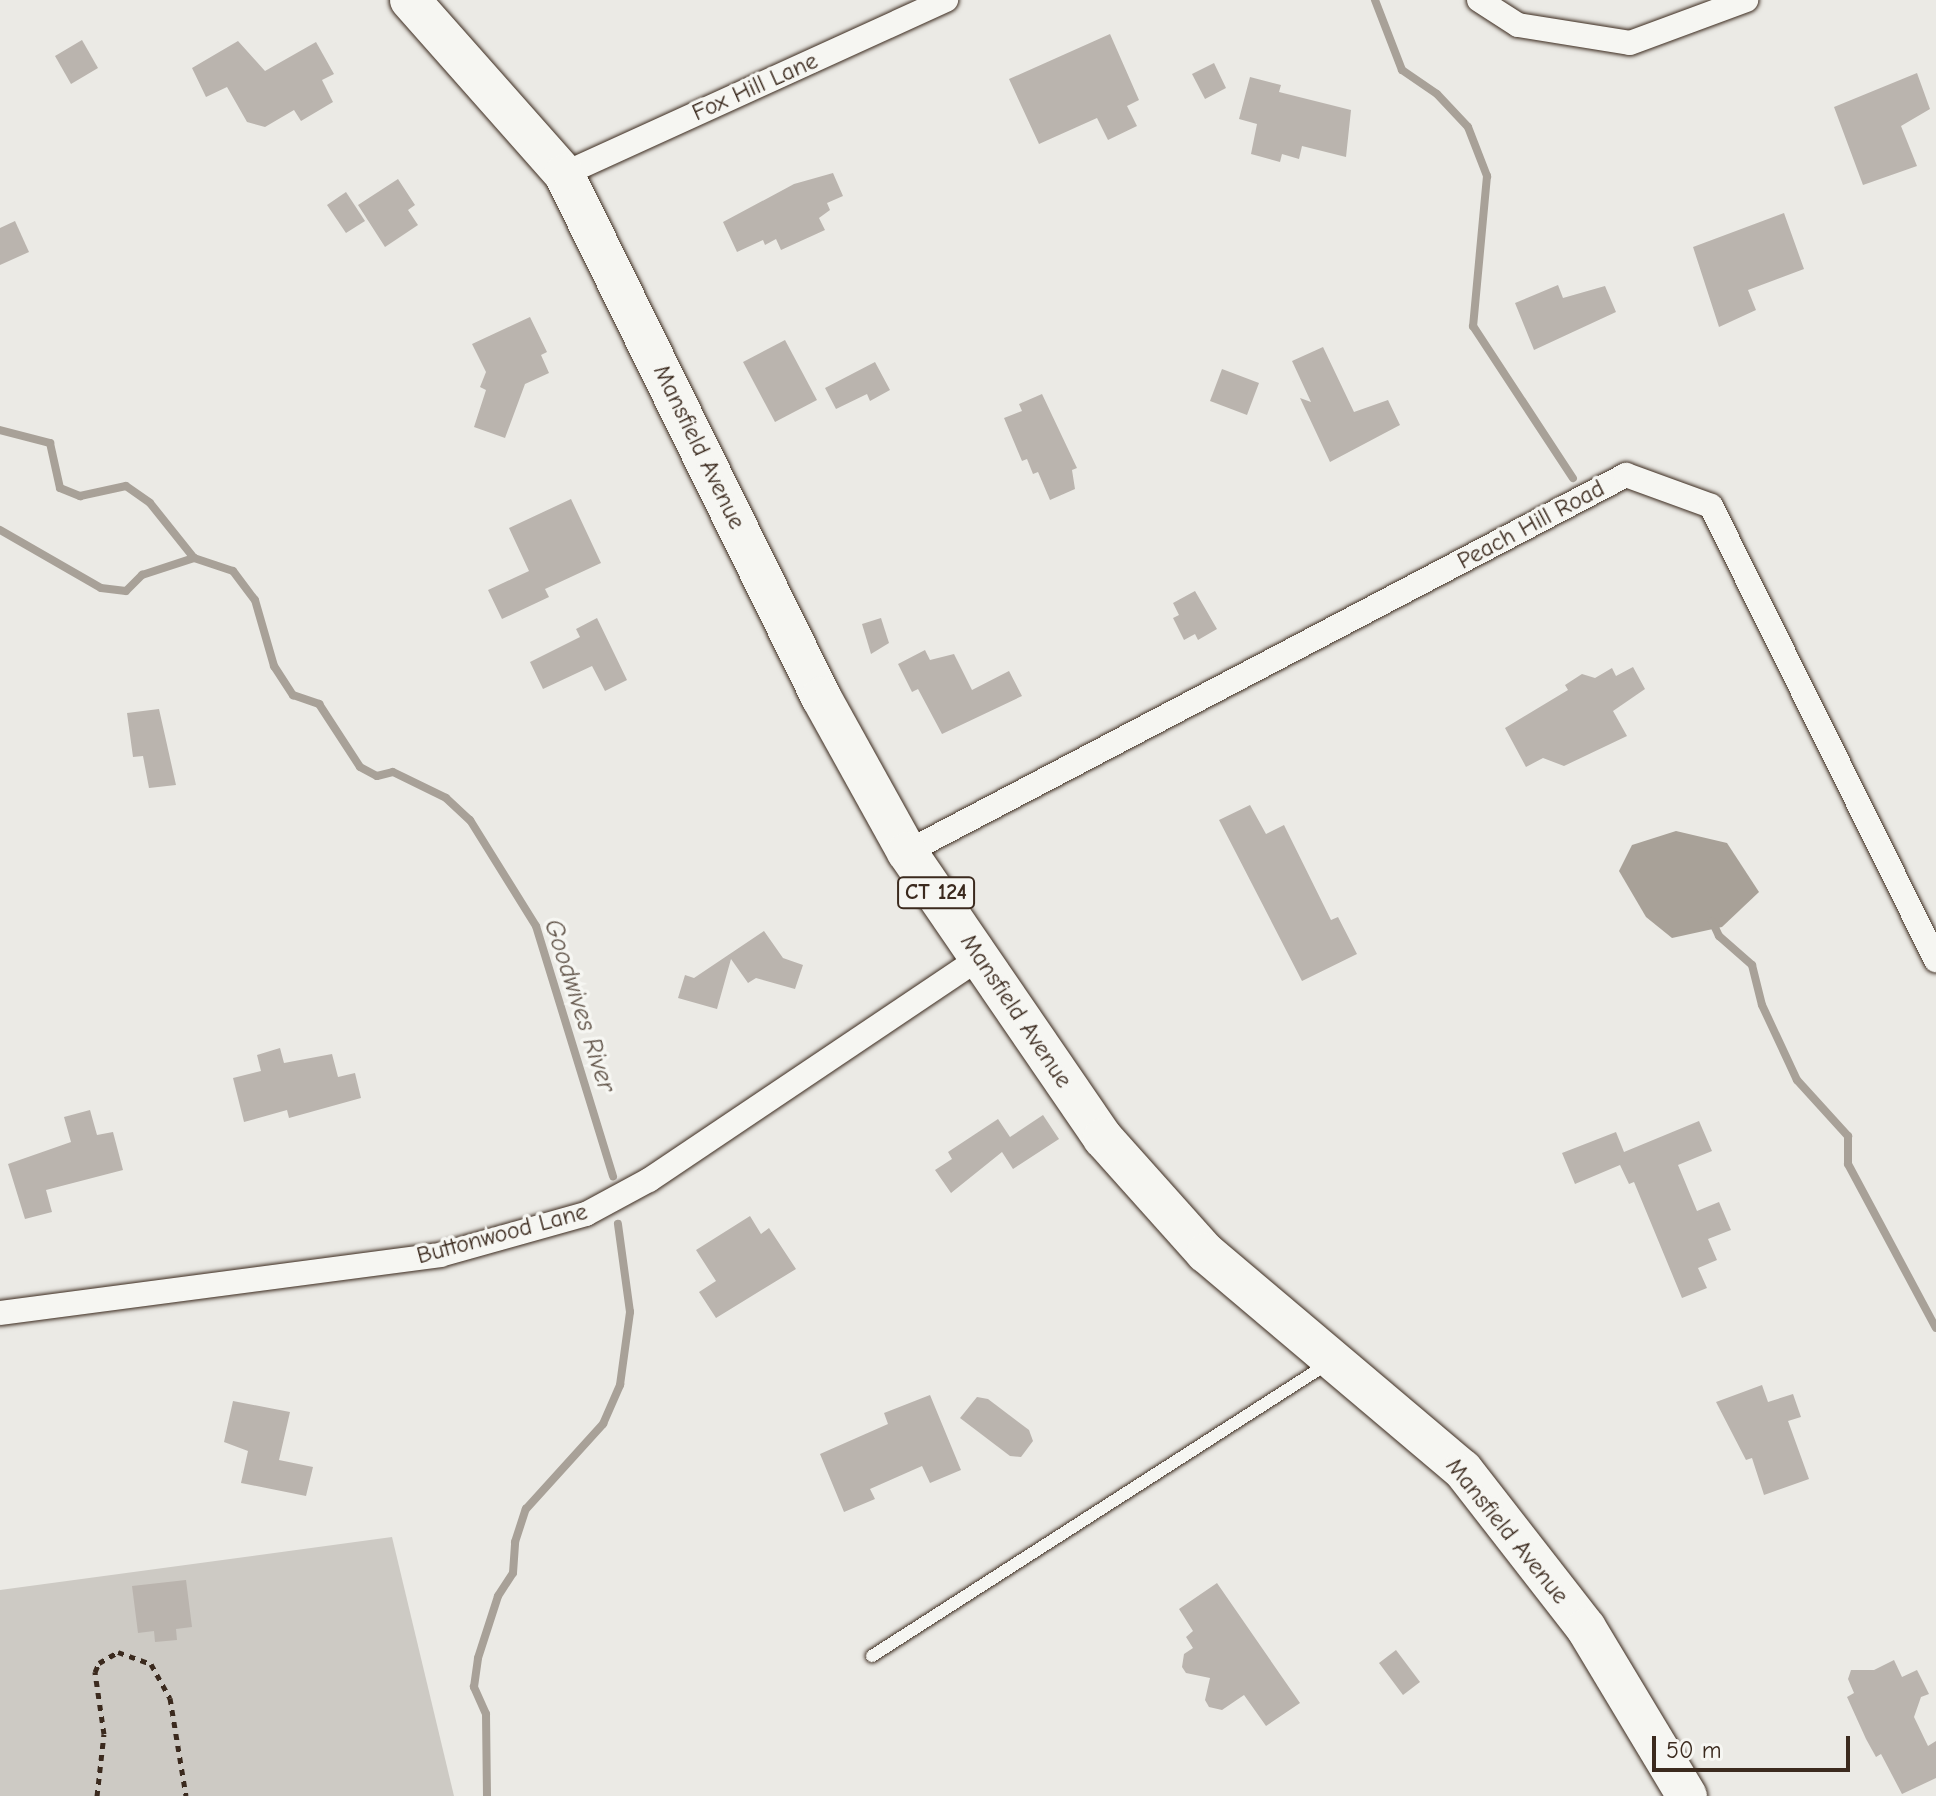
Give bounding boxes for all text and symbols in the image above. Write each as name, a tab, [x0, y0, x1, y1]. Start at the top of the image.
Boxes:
street label: Fox Hill Lane	[688, 46, 822, 128]
street label: Mansfield Avenue	[647, 360, 751, 534]
street label: Peach Hill Road	[1453, 474, 1609, 576]
road number: CT 124	[896, 875, 976, 911]
water label: Goodwives River	[536, 916, 622, 1096]
street label: Mansfield Avenue	[954, 929, 1078, 1093]
street label: Buttonwood Lane	[414, 1197, 590, 1271]
street label: Mansfield Avenue	[1439, 1452, 1575, 1610]
scale bar	[1656, 1720, 1854, 1770]
text: 50 m	[1666, 1736, 1722, 1764]

